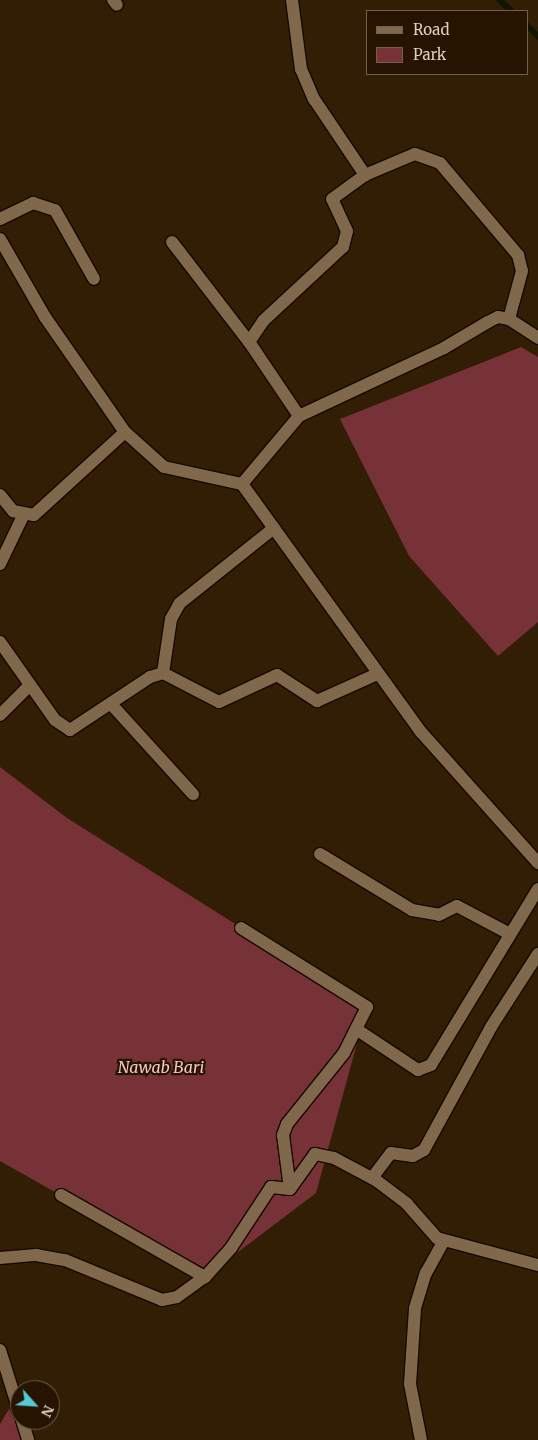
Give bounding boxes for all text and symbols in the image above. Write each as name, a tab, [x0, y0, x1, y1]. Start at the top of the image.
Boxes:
legend	[366, 10, 528, 75]
text: Road	[413, 20, 449, 39]
text: Park	[413, 45, 446, 64]
park label: Nawab Bari	[118, 1057, 204, 1077]
north arrow	[10, 1380, 60, 1430]
text: N	[37, 1402, 58, 1420]

